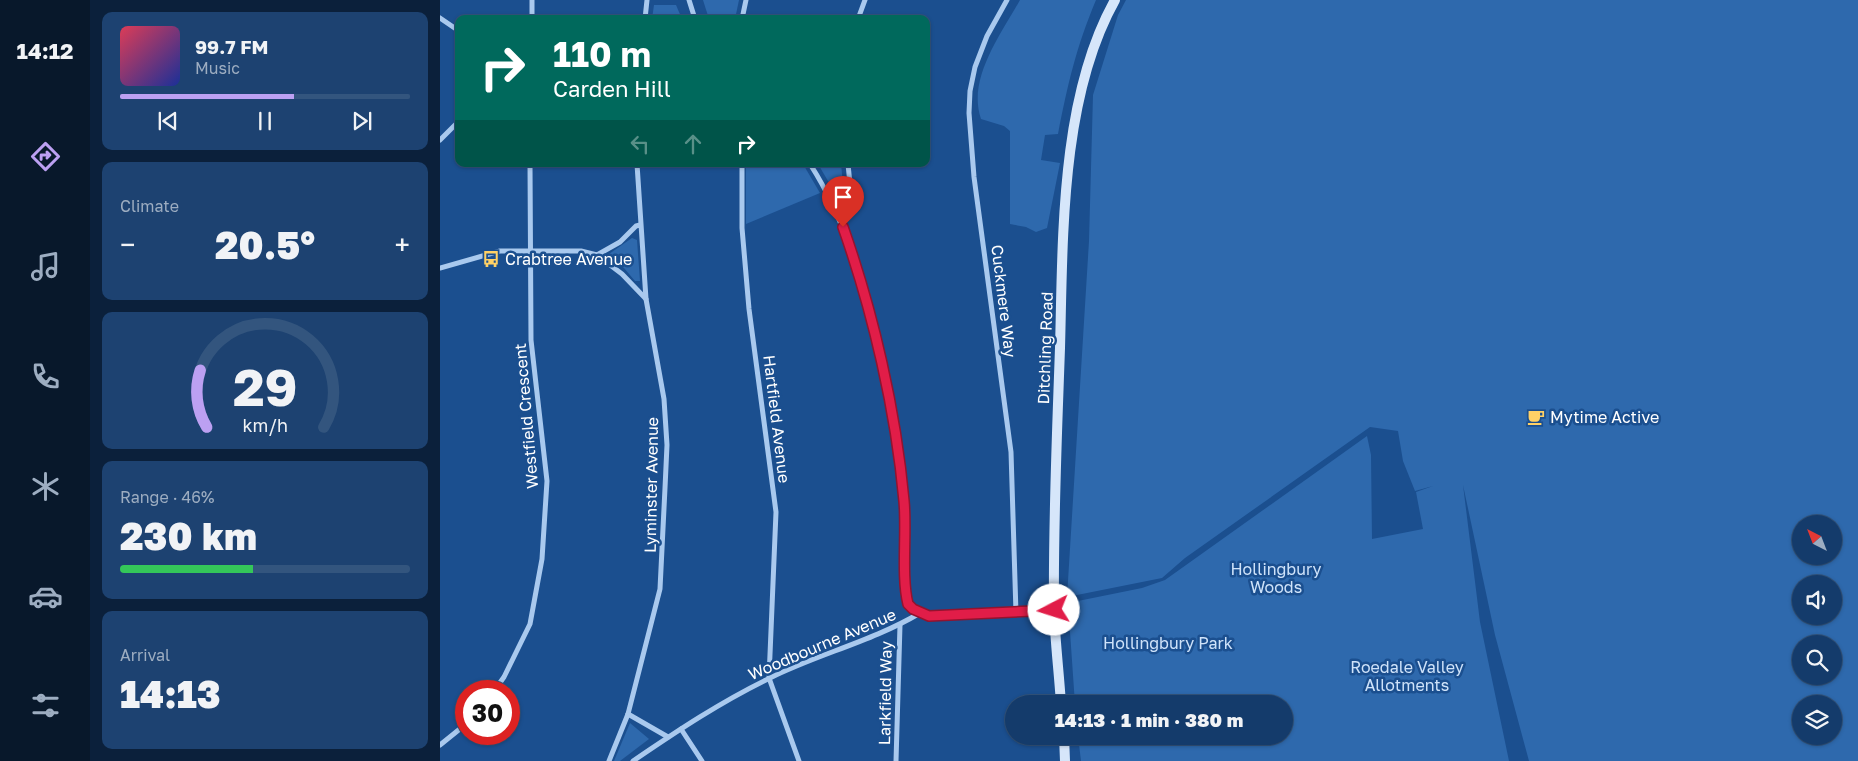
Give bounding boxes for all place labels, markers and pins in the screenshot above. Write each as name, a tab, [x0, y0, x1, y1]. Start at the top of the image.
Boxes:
pin	[822, 176, 864, 227]
bus stop icon: Crabtree Avenue	[481, 249, 501, 269]
place label: Crabtree Avenue	[505, 249, 632, 269]
cafe icon: Mytime Active	[1526, 407, 1546, 427]
place label: Mytime Active	[1550, 407, 1659, 427]

